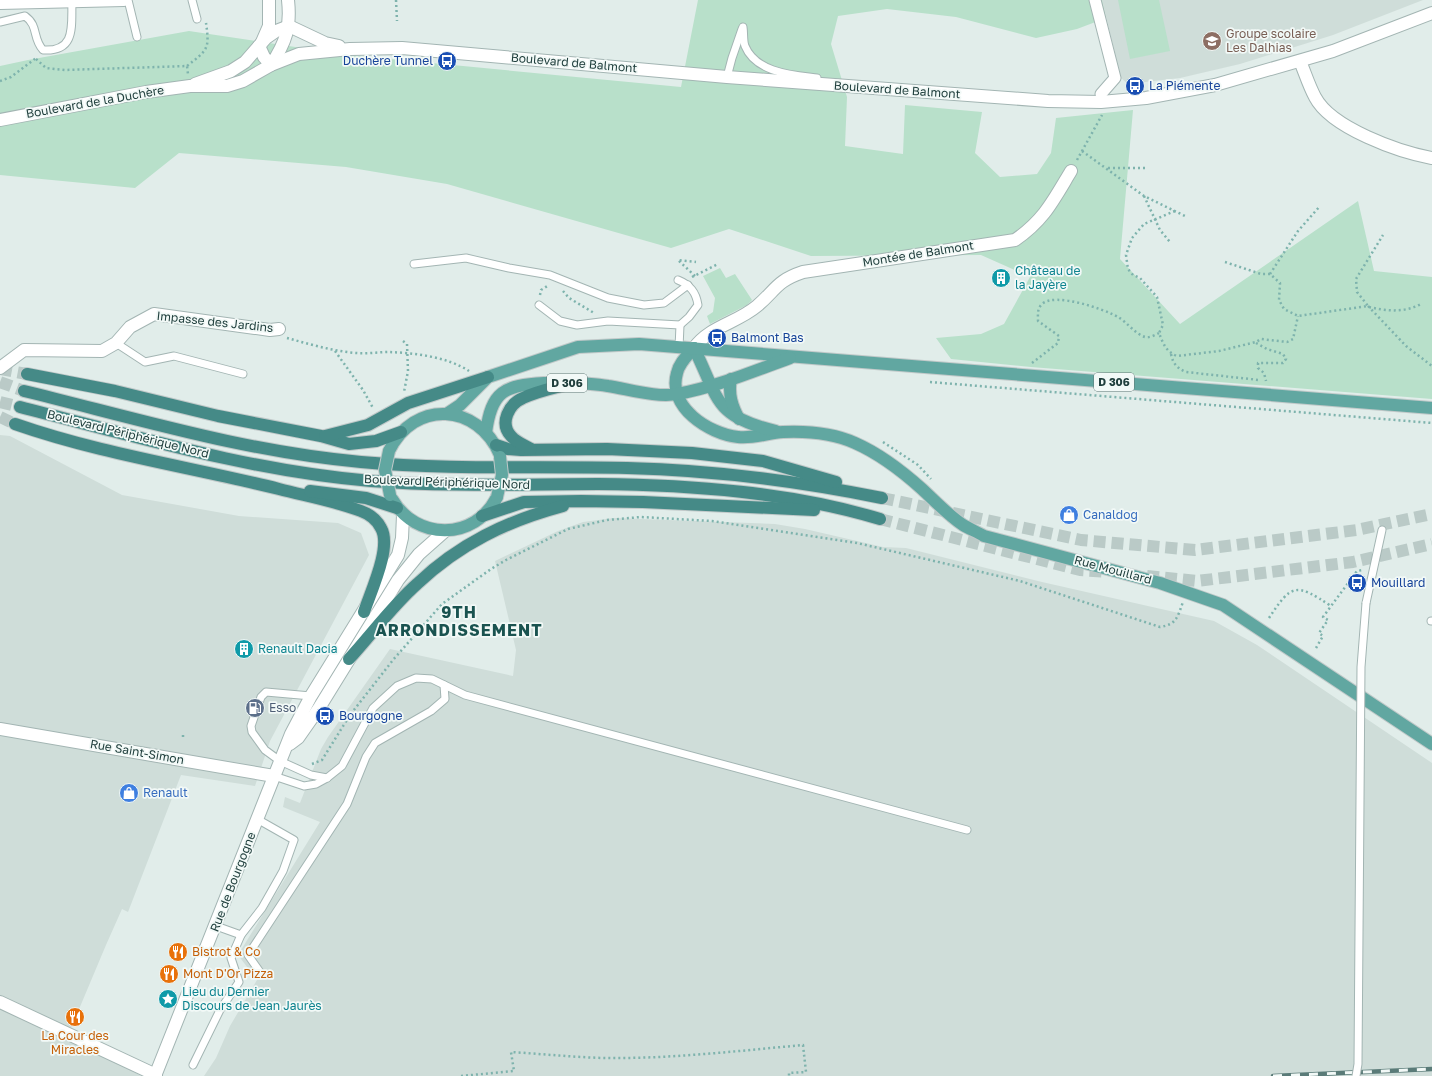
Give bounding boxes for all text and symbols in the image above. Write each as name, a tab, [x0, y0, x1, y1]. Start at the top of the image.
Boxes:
place label: Groupe scolaire Les Dalhias	[1226, 26, 1316, 55]
school or university icon: Groupe scolaire Les Dalhias	[1201, 30, 1223, 52]
bus stop icon: Duchère Tunnel	[436, 50, 458, 72]
street label: Boulevard de Balmont	[510, 50, 638, 76]
place label: Duchère Tunnel	[343, 53, 433, 68]
bus stop icon: La Piémente	[1124, 75, 1146, 97]
street label: Boulevard de Balmont	[833, 78, 961, 101]
place label: La Piémente	[1149, 78, 1220, 93]
street label: Boulevard de la Duchère	[25, 82, 165, 121]
street label: Montée de Balmont	[861, 237, 975, 270]
place label: Château de la Jayère	[1015, 263, 1080, 292]
building icon: Château de la Jayère	[990, 267, 1012, 289]
street label: Impasse des Jardins	[156, 308, 274, 335]
bus stop icon: Balmont Bas	[706, 327, 728, 349]
place label: Balmont Bas	[731, 330, 804, 345]
road number: D 306	[1094, 373, 1134, 391]
road number: D 306	[547, 374, 587, 392]
street label: Boulevard Périphérique Nord	[46, 406, 211, 461]
street label: Boulevard Périphérique Nord	[364, 471, 530, 492]
shop icon: Canaldog	[1058, 504, 1080, 526]
place label: Canaldog	[1083, 507, 1138, 522]
street label: Rue Mouillard	[1073, 552, 1153, 587]
bus stop icon: Mouillard	[1346, 572, 1368, 594]
place label: Mouillard	[1371, 575, 1425, 590]
district label: 9TH ARRONDISSEMENT	[375, 602, 543, 640]
building icon: Renault Dacia	[233, 638, 255, 660]
place label: Renault Dacia	[258, 641, 338, 656]
fuel station icon: Esso	[244, 697, 266, 719]
place label: Esso	[269, 700, 296, 715]
bus stop icon: Bourgogne	[314, 705, 336, 727]
place label: Bourgogne	[339, 708, 402, 723]
street label: Rue Saint-Simon	[89, 736, 185, 767]
shop icon: Renault	[118, 782, 140, 804]
place label: Renault	[143, 785, 188, 800]
street label: Rue de Bourgogne	[207, 830, 259, 934]
restaurant icon: Bistrot & Co	[167, 941, 189, 963]
place label: Bistrot & Co	[192, 944, 260, 959]
restaurant icon: Mont D'Or Pizza	[158, 963, 180, 985]
place label: Mont D'Or Pizza	[183, 966, 273, 981]
place label: Lieu du Dernier Discours de Jean Jaurès	[182, 984, 322, 1013]
place icon: Lieu du Dernier Discours de Jean Jaurès	[157, 988, 179, 1010]
restaurant icon: La Cour des Miracles	[64, 1006, 86, 1028]
place label: La Cour des Miracles	[41, 1028, 109, 1057]

